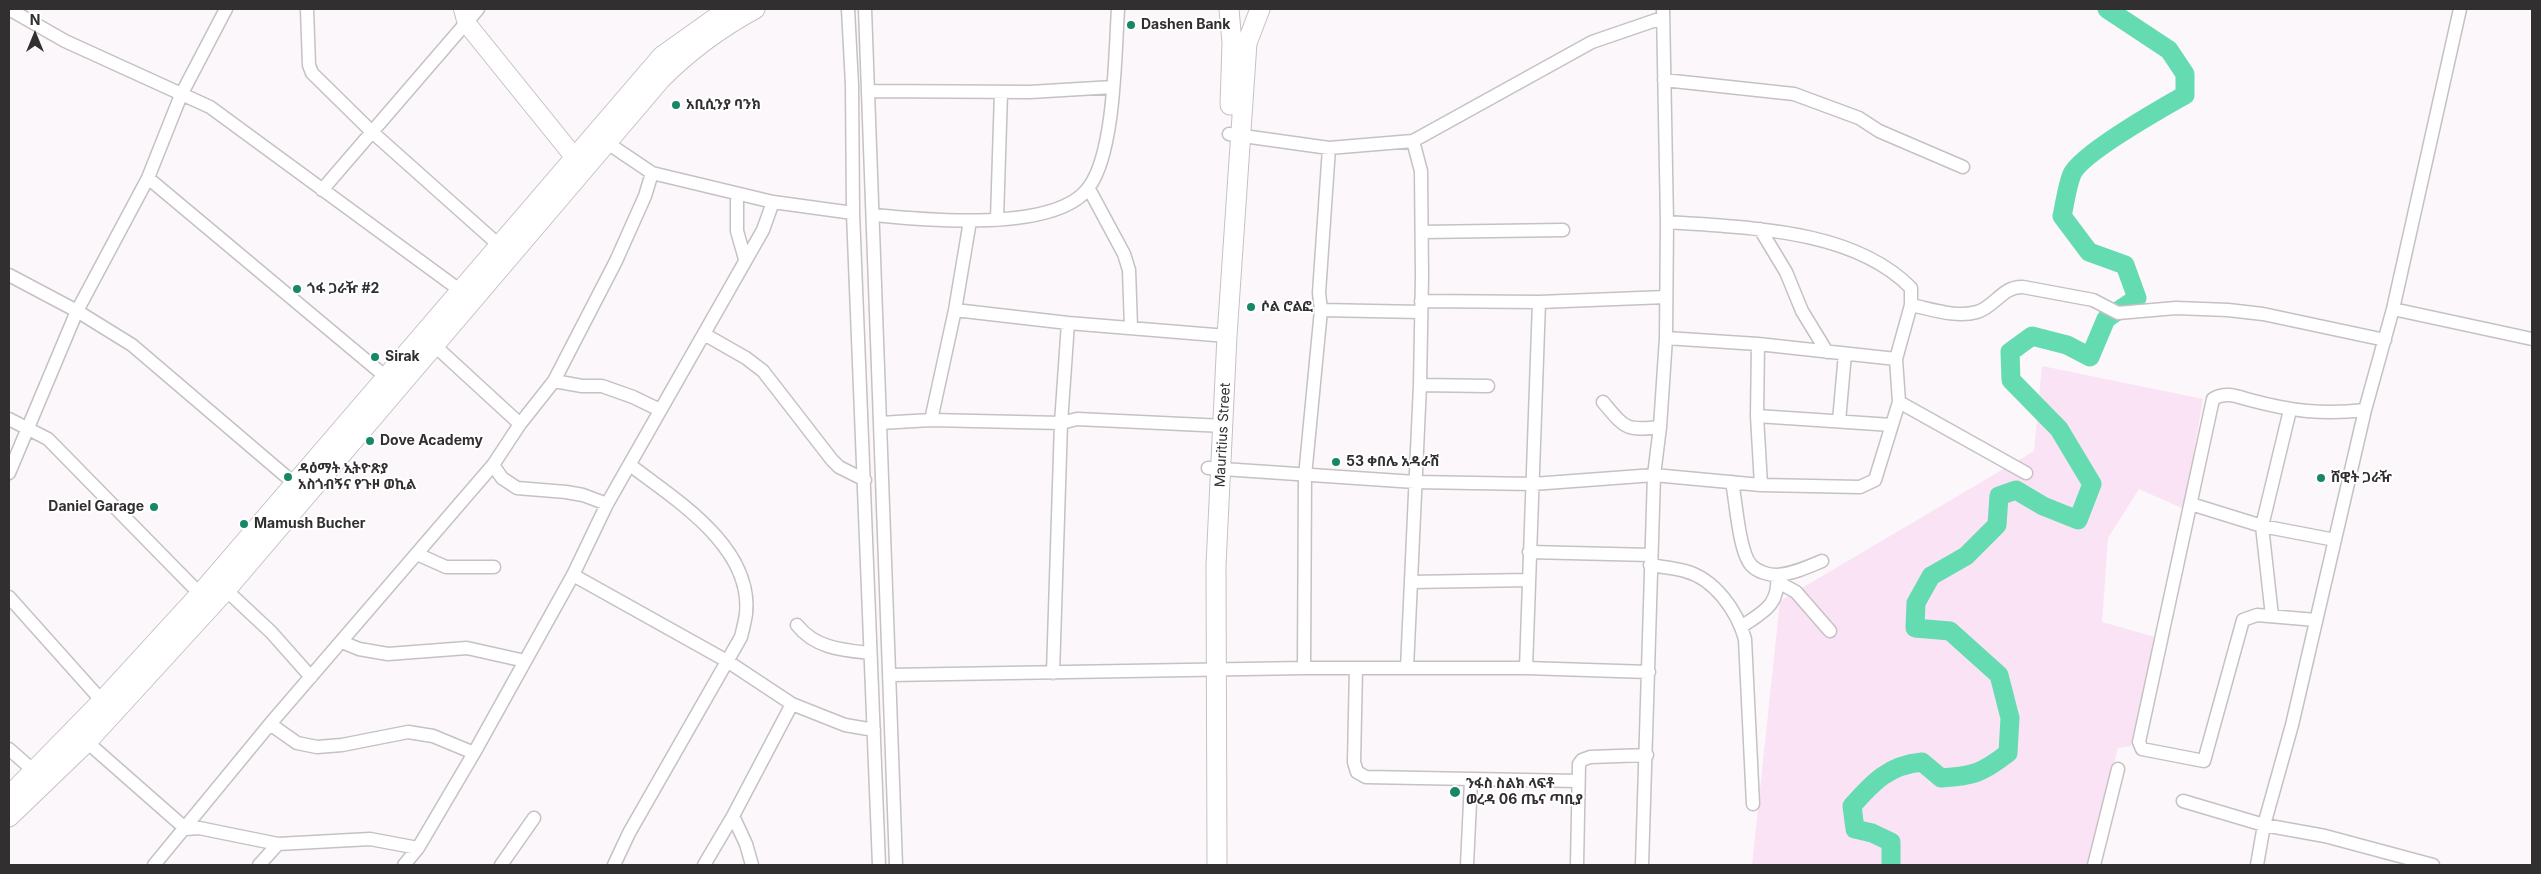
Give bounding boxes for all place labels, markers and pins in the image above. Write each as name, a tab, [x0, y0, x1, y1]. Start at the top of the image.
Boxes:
place label: Dashen Bank	[1141, 17, 1230, 33]
marker: Dashen Bank	[1125, 19, 1137, 31]
place label: አቢሲንያ ባንክ	[686, 97, 761, 113]
marker: አቢሲንያ ባንክ	[670, 99, 682, 111]
place label: ጎፋ ጋራዥ #2	[307, 281, 379, 297]
marker: ጎፋ ጋራዥ #2	[291, 283, 303, 295]
place label: ሶል ሮልፎ	[1261, 299, 1313, 315]
marker: ሶል ሮልፎ	[1245, 301, 1257, 313]
place label: Sirak	[385, 349, 420, 365]
marker: Sirak	[369, 351, 381, 363]
place label: Dove Academy	[380, 433, 483, 449]
marker: Dove Academy	[364, 435, 376, 447]
place label: 53 ቀበሌ አዳራሽ	[1346, 454, 1440, 470]
marker: 53 ቀበሌ አዳራሽ	[1330, 456, 1342, 468]
place label: ዳዕማት ኢትዮጽያ አስጎብኝና የጉዞ ወኪል	[298, 461, 416, 494]
place label: ሸዊት ጋራዥ	[2331, 470, 2392, 486]
marker: ዳዕማት ኢትዮጽያ አስጎብኝና የጉዞ ወኪል	[282, 471, 294, 483]
marker: ሸዊት ጋራዥ	[2315, 472, 2327, 484]
place label: Daniel Garage	[48, 499, 144, 515]
marker: Daniel Garage	[148, 501, 160, 513]
place label: Mamush Bucher	[254, 516, 366, 532]
marker: Mamush Bucher	[238, 518, 250, 530]
place label: ንፋስ ስልክ ላፍቶ ወረዳ 06 ጤና ጣቢያ	[1466, 776, 1583, 809]
marker: ንፋስ ስልክ ላፍቶ ወረዳ 06 ጤና ጣቢያ	[1448, 785, 1462, 799]

